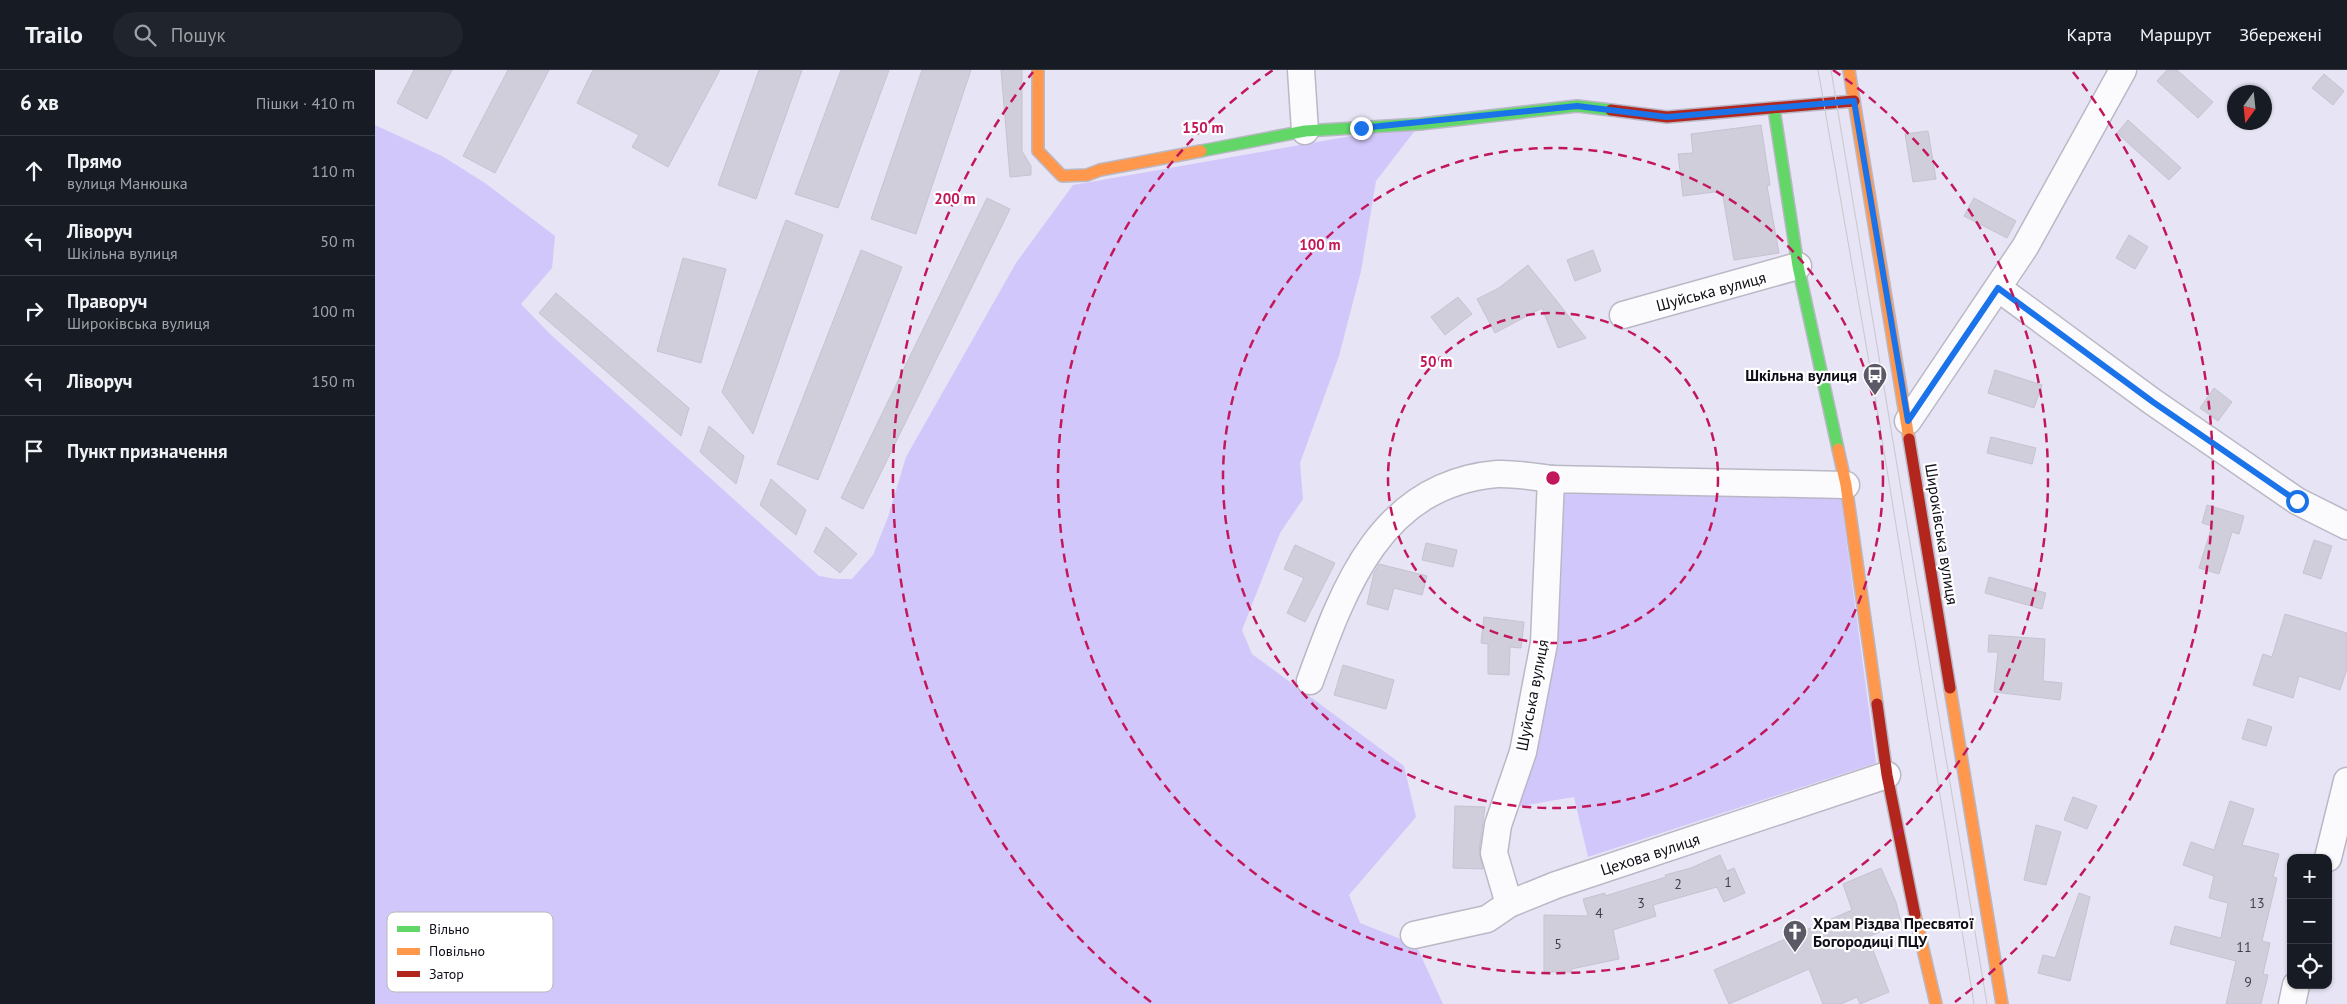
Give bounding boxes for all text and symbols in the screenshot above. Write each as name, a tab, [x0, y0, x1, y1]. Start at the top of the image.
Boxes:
search box	[113, 12, 463, 57]
text: Trailo	[25, 19, 83, 50]
icon: search	[131, 21, 159, 49]
text: Пошук	[171, 23, 225, 47]
text: Карта	[2067, 23, 2112, 46]
text: Маршрут	[2140, 23, 2211, 46]
text: Збережені	[2239, 23, 2322, 46]
north arrow	[2227, 85, 2272, 130]
text: 6 хв	[20, 89, 59, 116]
text: Пішки · 410 m	[256, 93, 355, 113]
route end	[1350, 117, 1373, 140]
text: 150 m	[1182, 118, 1224, 137]
text: Прямо	[67, 149, 122, 173]
icon: ahead	[20, 157, 48, 185]
text: 110 m	[312, 161, 355, 181]
text: вулиця Манюшка	[67, 173, 188, 193]
text: 200 m	[934, 189, 976, 208]
text: Ліворуч	[67, 219, 132, 243]
icon: left	[20, 227, 48, 255]
text: 50 m	[320, 231, 355, 251]
text: 100 m	[1299, 235, 1341, 254]
text: Шкільна вулиця	[67, 243, 178, 263]
street label: Шуйська вулиця	[1654, 267, 1768, 315]
text: Праворуч	[67, 289, 147, 313]
icon: right	[20, 297, 48, 325]
text: 100 m	[312, 301, 355, 321]
text: Широківська вулиця	[67, 313, 210, 333]
text: 50 m	[1420, 352, 1452, 371]
bus stop icon: Шкільна вулиця	[1862, 362, 1888, 396]
place label: Шкільна вулиця	[1745, 365, 1857, 385]
icon: left	[20, 367, 48, 395]
text: Ліворуч	[67, 369, 132, 393]
text: 150 m	[312, 371, 355, 391]
icon: arrive	[20, 437, 48, 465]
text: Пункт призначення	[67, 439, 228, 463]
street label: Широківська вулиця	[1921, 462, 1963, 606]
centre of rings	[1544, 469, 1562, 487]
route start	[2286, 490, 2309, 513]
street label: Шуйська вулиця	[1511, 638, 1553, 752]
street label: Цехова вулиця	[1598, 829, 1702, 879]
map controls	[2287, 854, 2332, 989]
button: +	[2287, 854, 2332, 899]
house number: 1	[1724, 873, 1732, 891]
house number: 2	[1674, 875, 1682, 893]
house number: 3	[1637, 894, 1645, 912]
house number: 13	[2249, 894, 2265, 912]
button: −	[2287, 899, 2332, 944]
house number: 4	[1595, 904, 1603, 922]
legend	[387, 912, 553, 992]
place label: Храм Різдва Пресвятої Богородиці ПЦУ	[1813, 913, 1974, 951]
church icon: Храм Різдва Пресвятої Богородиці ПЦУ	[1782, 919, 1808, 953]
text: Вільно	[429, 920, 470, 938]
house number: 5	[1554, 935, 1562, 953]
house number: 11	[2236, 938, 2252, 956]
text: Повільно	[429, 942, 485, 960]
button: locate	[2287, 944, 2332, 989]
text: Затор	[429, 965, 464, 983]
house number: 9	[2244, 973, 2252, 991]

